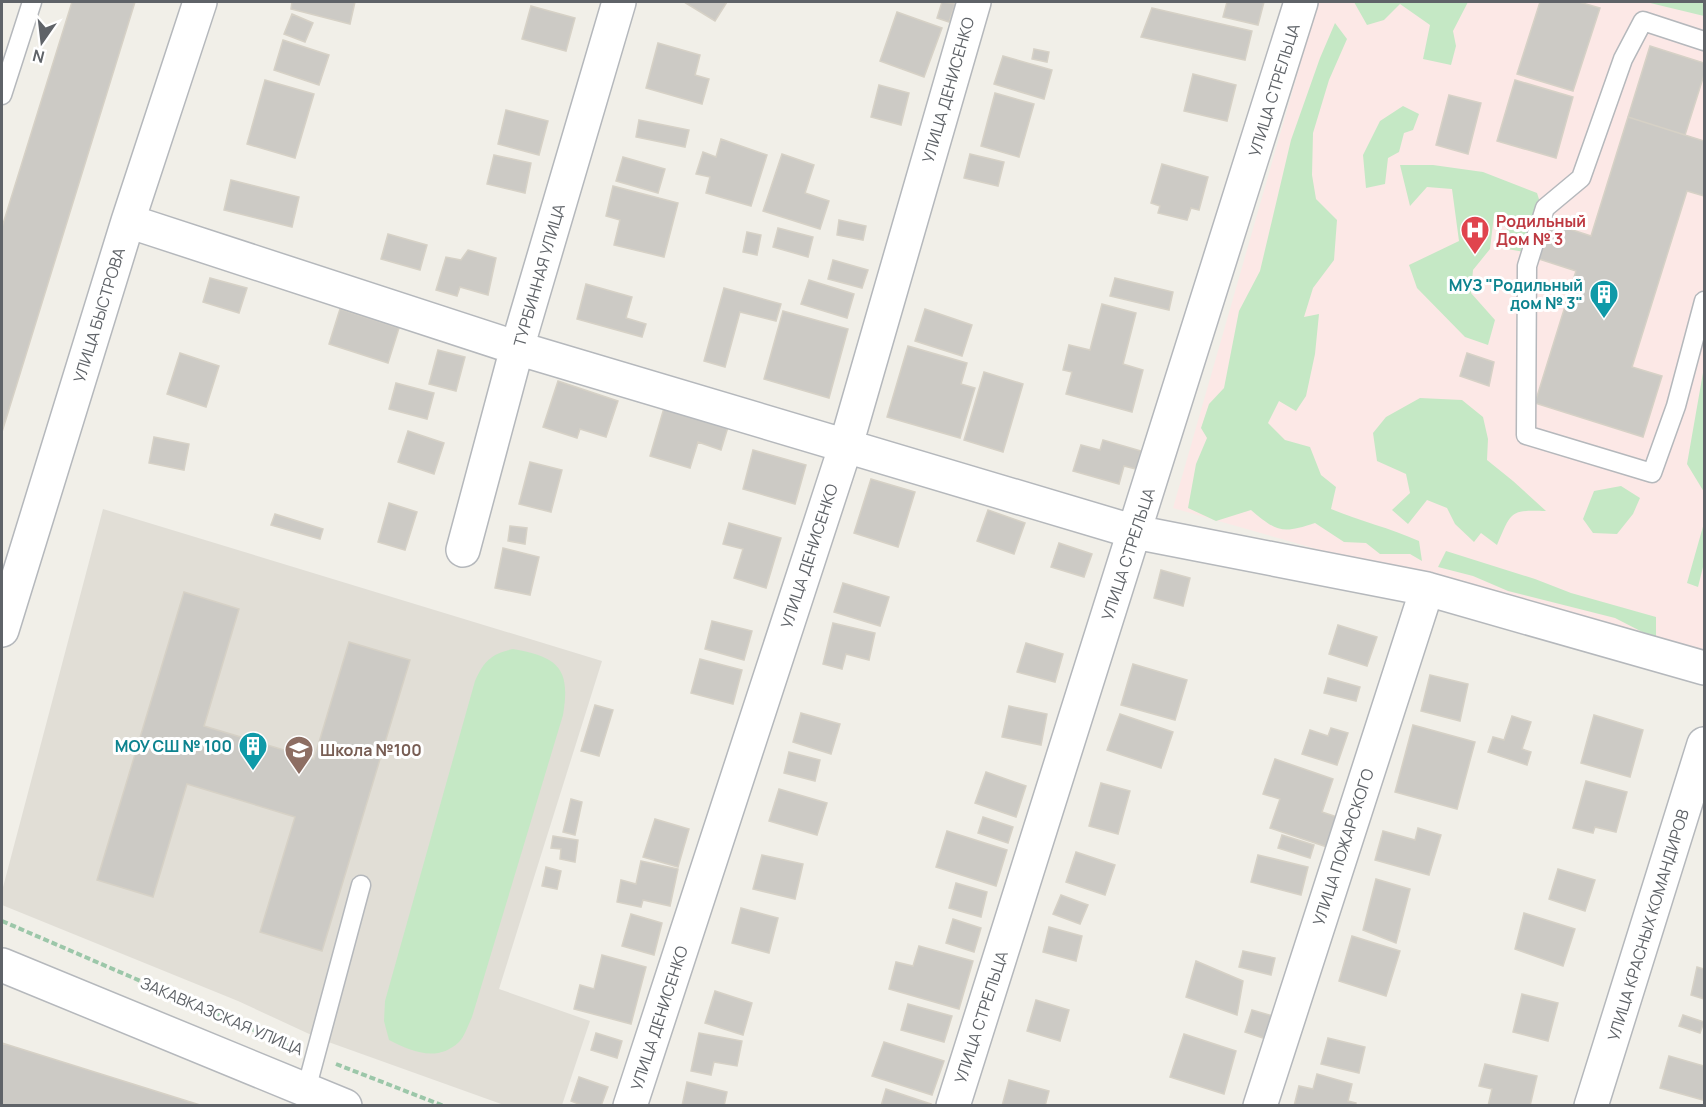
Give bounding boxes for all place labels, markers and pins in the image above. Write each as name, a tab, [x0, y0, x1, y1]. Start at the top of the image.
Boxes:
place label: Родильный Дом № 3	[1496, 210, 1586, 250]
hospital icon: Родильный Дом № 3	[1459, 214, 1491, 256]
place label: МУЗ "Родильный дом № 3"	[1449, 274, 1583, 314]
building icon: МУЗ "Родильный дом № 3"	[1588, 278, 1620, 320]
building icon: МОУ СШ № 100	[237, 730, 269, 772]
school or university icon: Школа №100	[283, 734, 315, 776]
place label: МОУ СШ № 100	[115, 735, 232, 757]
place label: Школа №100	[320, 739, 422, 761]

